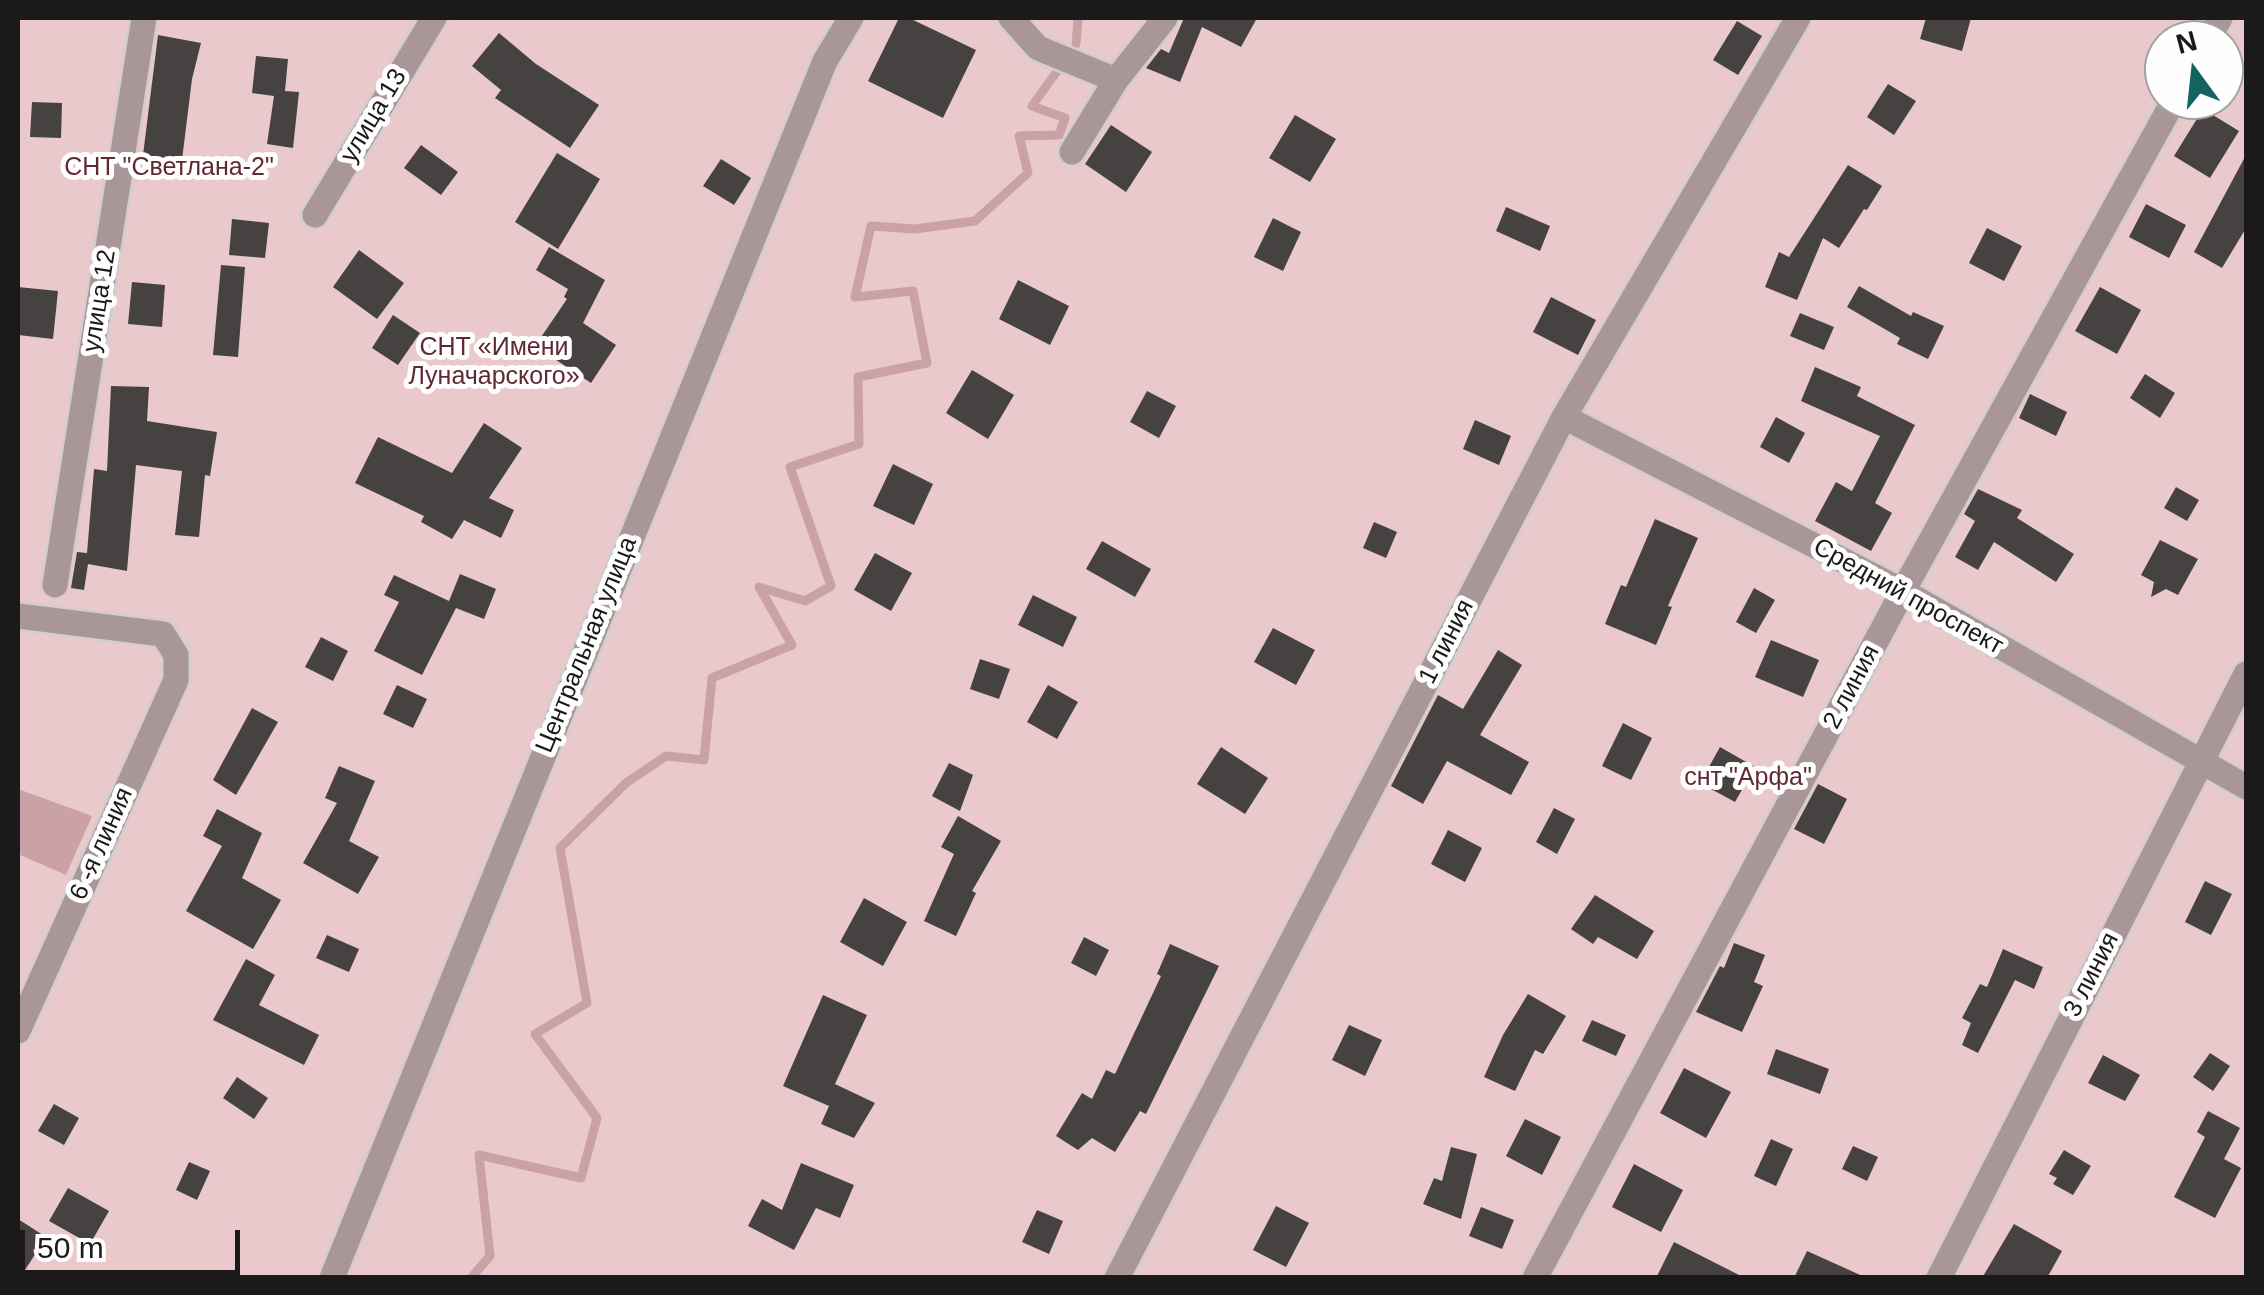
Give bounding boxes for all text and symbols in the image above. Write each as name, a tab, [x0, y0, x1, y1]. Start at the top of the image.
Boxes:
north arrow	[2144, 20, 2244, 120]
text: N	[2173, 25, 2200, 60]
street label: улица 13	[334, 64, 414, 168]
park label: СНТ "Светлана-2"	[64, 153, 274, 183]
street label: улица 12	[77, 248, 123, 354]
park label: СНТ «Имени Луначарского»	[408, 333, 580, 392]
street label: Средний проспект	[1808, 532, 2008, 662]
street label: Центральная улица	[530, 533, 644, 757]
street label: 1 линия	[1413, 595, 1481, 689]
street label: 2 линия	[1817, 640, 1887, 734]
park label: снт "Арфа"	[1684, 763, 1812, 793]
street label: 6 -я линия	[64, 783, 140, 905]
street label: 3 линия	[2058, 928, 2126, 1022]
scale bar	[25, 1210, 245, 1272]
text: 50 m	[37, 1231, 104, 1264]

